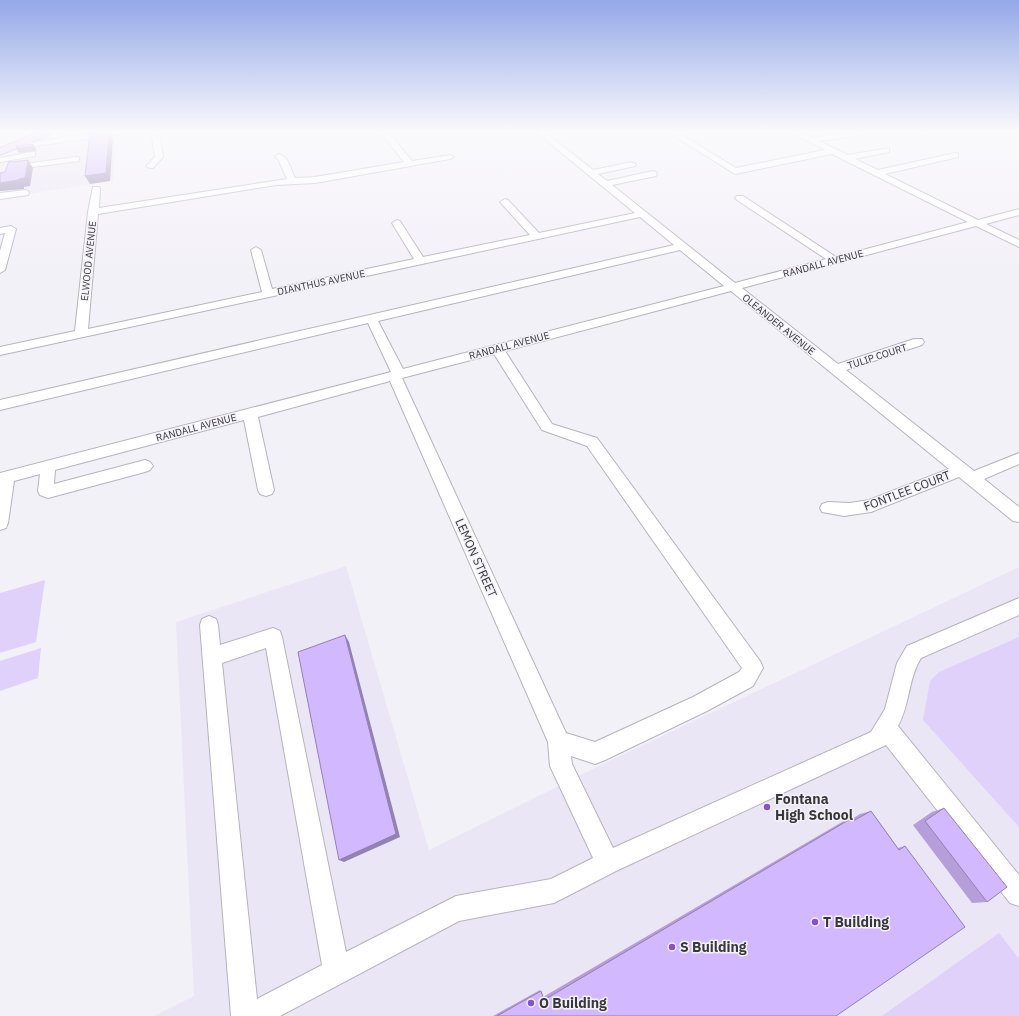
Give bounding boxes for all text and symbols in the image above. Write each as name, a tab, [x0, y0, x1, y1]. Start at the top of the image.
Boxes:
street label: ELWOOD AVENUE	[78, 220, 99, 302]
street label: RANDALL AVENUE	[781, 246, 865, 280]
street label: DIANTHUS AVENUE	[276, 267, 366, 298]
street label: OLEANDER AVENUE	[740, 291, 818, 358]
street label: RANDALL AVENUE	[467, 328, 551, 362]
street label: TULIP COURT	[846, 341, 909, 372]
street label: RANDALL AVENUE	[154, 410, 238, 444]
street label: FONTLEE COURT	[861, 467, 952, 514]
street label: LEMON STREET	[452, 516, 501, 600]
place label: Fontana High School	[775, 790, 853, 824]
marker: Fontana High School	[762, 802, 772, 812]
place label: T Building	[823, 913, 889, 931]
marker: T Building	[810, 917, 820, 927]
place label: S Building	[680, 938, 747, 956]
marker: S Building	[667, 942, 677, 952]
place label: O Building	[539, 994, 607, 1012]
marker: O Building	[526, 998, 536, 1008]

